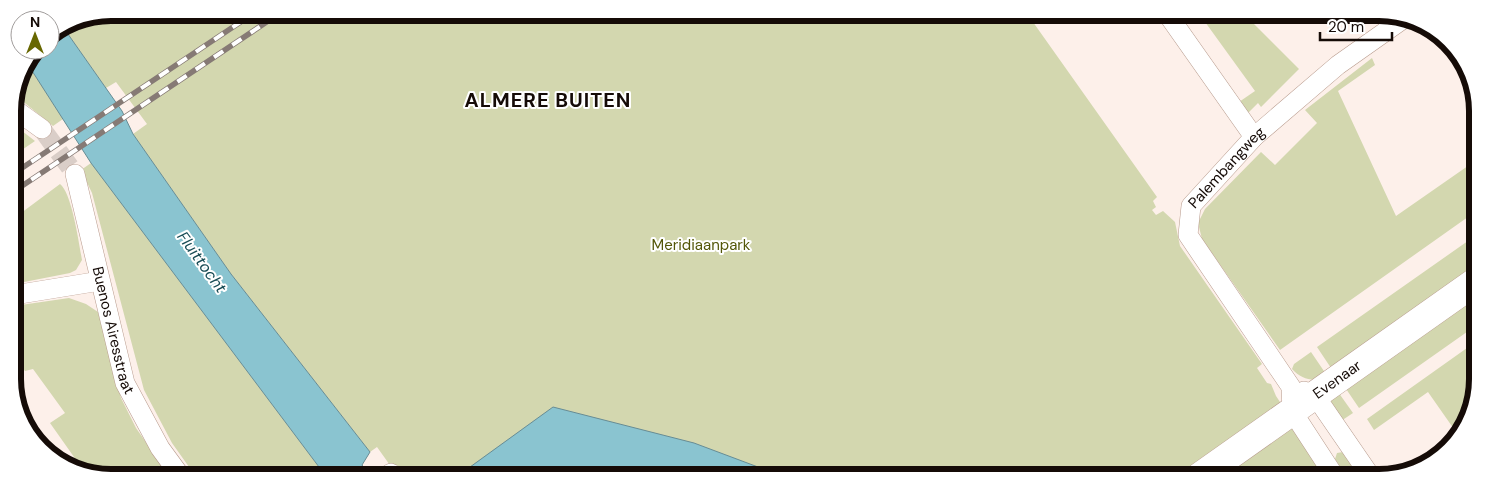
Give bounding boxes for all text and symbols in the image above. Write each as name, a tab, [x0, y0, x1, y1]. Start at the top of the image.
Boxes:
north arrow	[10, 10, 60, 60]
scale bar	[1320, 10, 1392, 42]
text: N	[30, 13, 40, 31]
text: 20 m	[1328, 17, 1364, 37]
district label: ALMERE BUITEN	[465, 87, 631, 113]
street label: Palembangweg	[1184, 122, 1269, 213]
water label: Fluittocht	[173, 227, 232, 298]
park label: Meridiaanpark	[652, 235, 751, 255]
street label: Buenos Airesstraat	[88, 265, 139, 398]
street label: Evenaar	[1309, 355, 1366, 404]

